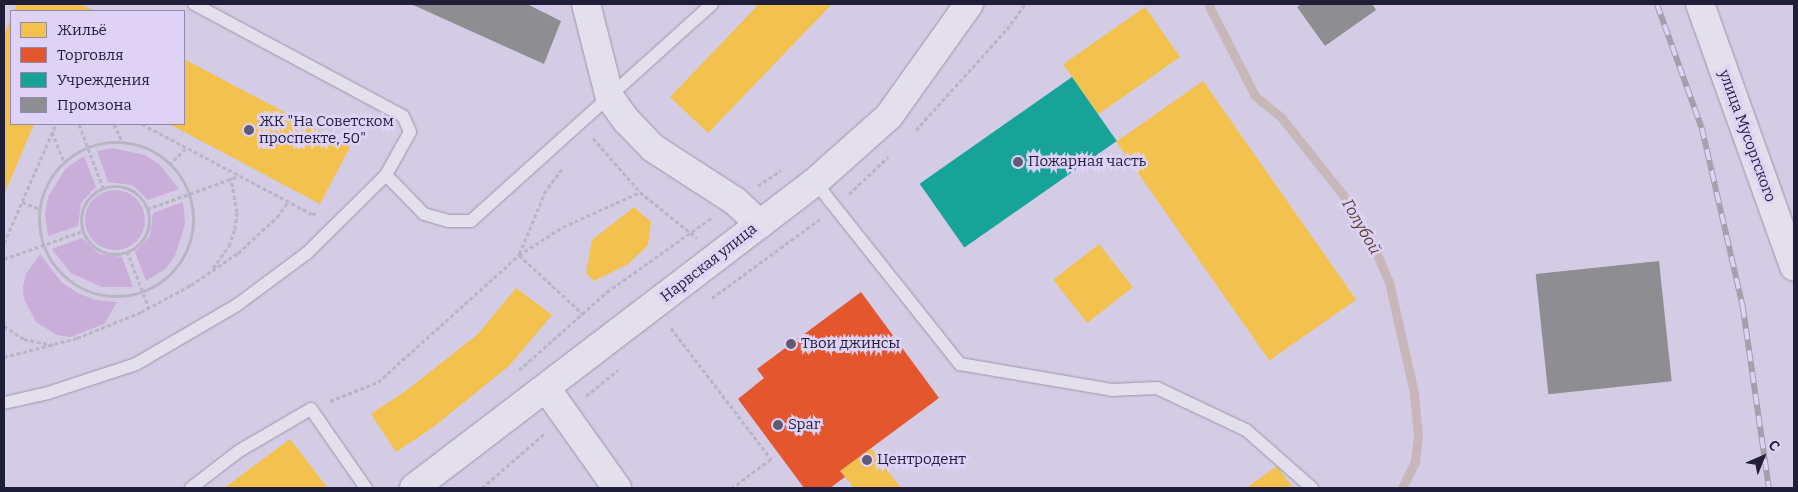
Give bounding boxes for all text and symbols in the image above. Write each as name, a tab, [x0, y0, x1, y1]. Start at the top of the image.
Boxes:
legend	[10, 10, 185, 125]
text: Жильё	[57, 21, 107, 39]
text: Торговля	[57, 46, 124, 64]
street label: улица Мусоргского	[1715, 67, 1779, 205]
text: Учреждения	[57, 71, 150, 89]
text: Промзона	[57, 96, 132, 114]
place label: ЖК "На Советском проспекте, 50"	[259, 112, 394, 147]
marker: ЖК "На Советском проспекте, 50"	[243, 124, 255, 136]
place label: Пожарная часть	[1028, 153, 1146, 171]
marker: Пожарная часть	[1012, 156, 1024, 168]
water label: Голубой	[1338, 196, 1384, 258]
street label: Нарвская улица	[657, 220, 761, 306]
place label: Твои джинсы	[801, 335, 900, 353]
marker: Твои джинсы	[785, 338, 797, 350]
place label: Spar	[788, 416, 820, 434]
marker: Spar	[772, 419, 784, 431]
north arrow	[1738, 432, 1788, 482]
text: С	[1765, 437, 1783, 455]
place label: Центродент	[877, 451, 966, 469]
marker: Центродент	[861, 454, 873, 466]

